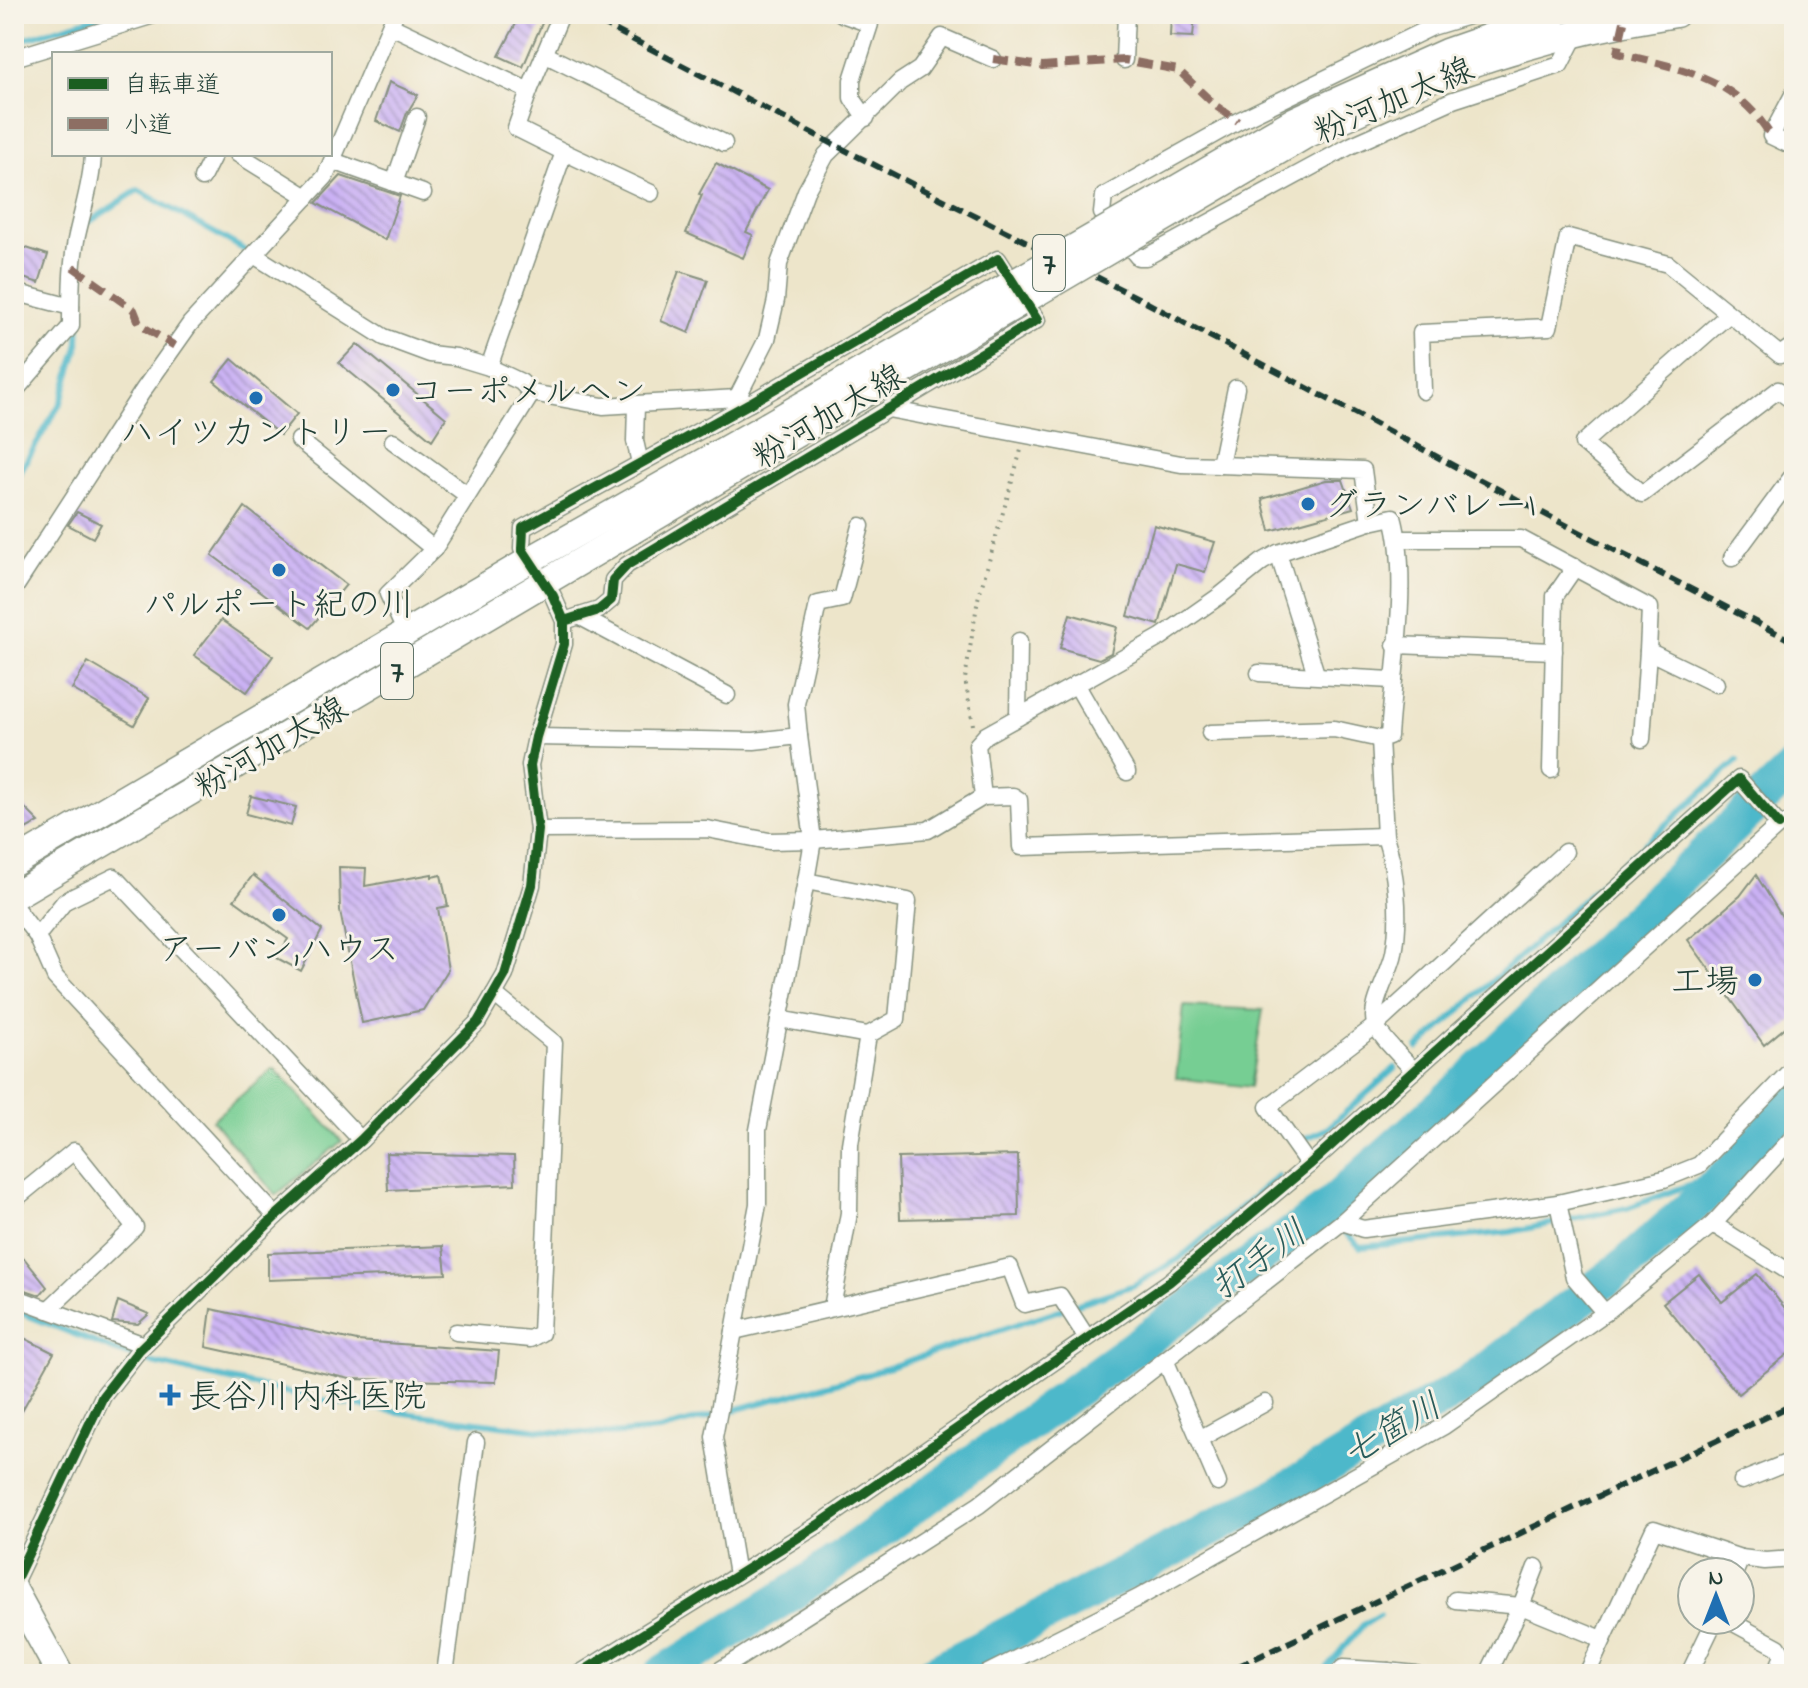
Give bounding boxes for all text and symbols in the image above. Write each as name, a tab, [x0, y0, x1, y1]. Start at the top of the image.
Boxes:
street label: 粉河加太線	[1307, 46, 1483, 159]
legend	[52, 52, 332, 156]
text: 自転車道	[124, 69, 220, 104]
text: 小道	[124, 109, 172, 144]
road number: 7	[1033, 235, 1065, 291]
street label: 粉河加太線	[744, 353, 916, 484]
place label: コーポメルヘン	[409, 369, 646, 419]
marker: コーポメルヘン	[384, 381, 402, 399]
marker: ハイツカントリー	[247, 389, 265, 407]
place label: ハイツカントリー	[120, 410, 392, 460]
place label: グランバレーI	[1324, 483, 1536, 533]
marker: グランバレーI	[1299, 495, 1317, 513]
marker: パルポート紀の川	[270, 561, 288, 579]
place label: パルポート紀の川	[143, 582, 415, 632]
road number: 7	[381, 643, 413, 699]
street label: 粉河加太線	[186, 685, 358, 814]
marker: アーバン,ハウス	[270, 906, 288, 924]
place label: アーバン,ハウス	[159, 927, 399, 977]
place label: 工場	[1671, 959, 1739, 1009]
marker: 工場	[1746, 971, 1764, 989]
water label: 打手川	[1201, 1208, 1320, 1315]
place label: 長谷川内科医院	[188, 1374, 426, 1424]
water label: 七箇川	[1333, 1382, 1453, 1482]
marker: 長谷川内科医院	[159, 1384, 181, 1406]
north arrow	[1676, 1556, 1756, 1636]
text: N	[1709, 1563, 1723, 1595]

